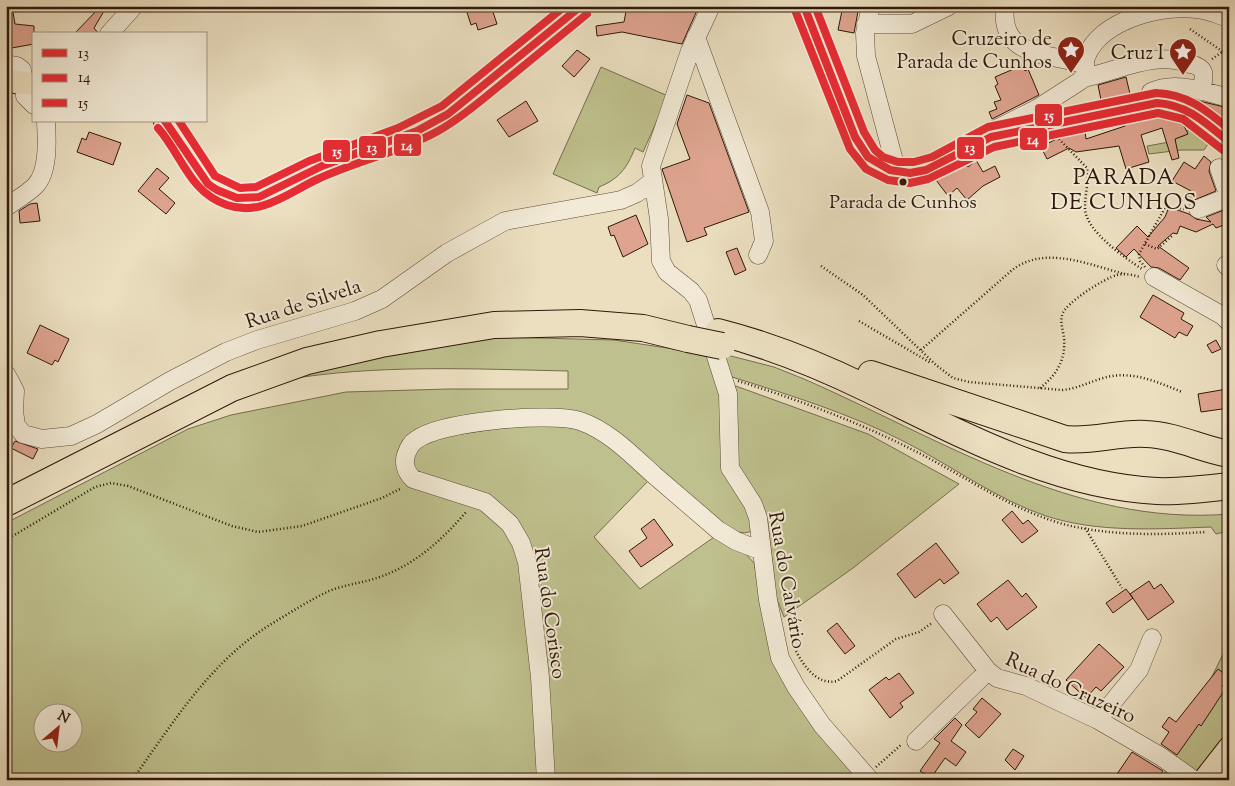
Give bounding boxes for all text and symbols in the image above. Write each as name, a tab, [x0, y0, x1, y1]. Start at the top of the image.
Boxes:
place label: Cruzeiro de Parada de Cunhos	[897, 26, 1052, 78]
legend	[32, 32, 208, 122]
place icon: Cruzeiro de Parada de Cunhos	[1056, 35, 1086, 74]
place icon: Cruz I	[1168, 37, 1198, 76]
place label: Cruz I	[1111, 40, 1164, 69]
text: 13	[78, 44, 89, 65]
text: 14	[78, 68, 91, 89]
text: 15	[78, 94, 88, 115]
line badge: 15	[1034, 103, 1063, 127]
text: 15	[1044, 107, 1054, 127]
line badge: 14	[1019, 127, 1048, 151]
text: 14	[1027, 131, 1039, 151]
line badge: 14	[393, 133, 422, 157]
line badge: 13	[358, 135, 387, 159]
line badge: 13	[956, 136, 985, 160]
text: 14	[401, 137, 413, 157]
line badge: 15	[322, 139, 351, 163]
text: 13	[367, 139, 378, 159]
text: 13	[965, 139, 976, 159]
text: 15	[332, 143, 342, 163]
district label: PARADA DE CUNHOS	[1051, 163, 1197, 220]
marker: Parada de Cunhos	[898, 177, 908, 187]
place label: Parada de Cunhos	[829, 190, 977, 217]
street label: Rua de Silvela	[242, 273, 365, 338]
street label: Rua do Calvário	[759, 509, 812, 651]
street label: Rua do Corisco	[525, 546, 572, 681]
street label: Rua do Cruzeiro	[1000, 646, 1140, 732]
north arrow	[32, 704, 82, 754]
text: N	[54, 707, 73, 730]

